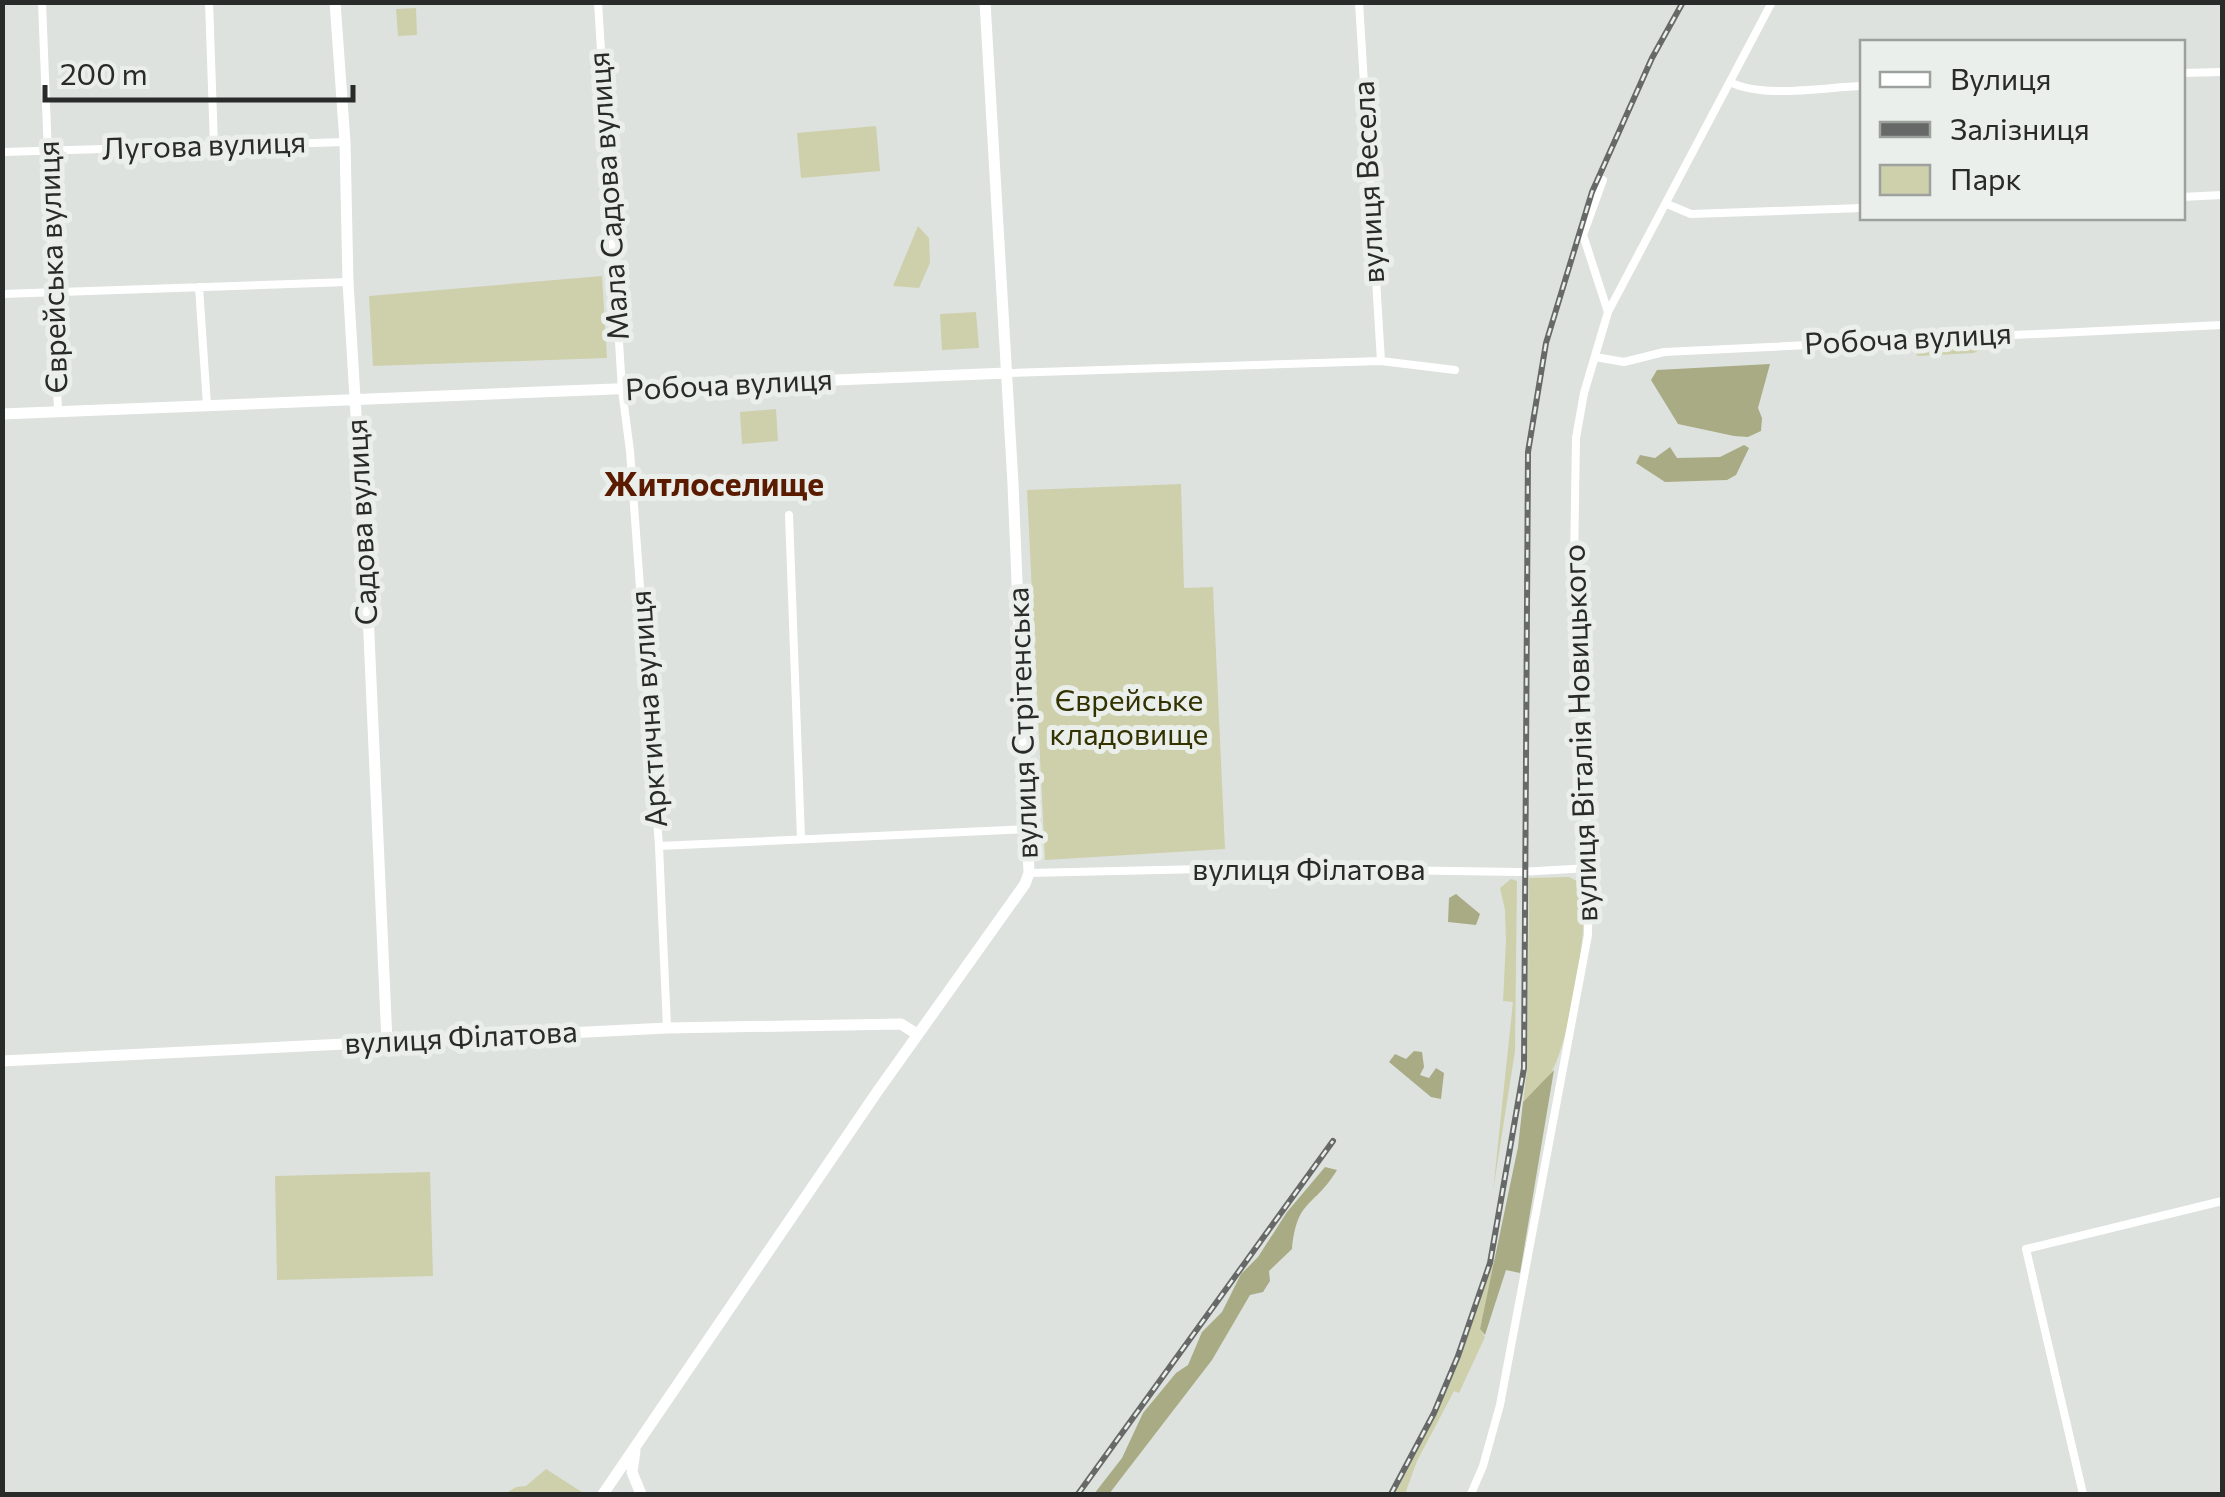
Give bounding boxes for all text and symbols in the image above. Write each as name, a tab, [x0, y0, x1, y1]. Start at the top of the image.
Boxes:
scale bar	[45, 40, 352, 102]
legend	[1860, 40, 2185, 220]
street label: Мала Садова вулиця	[578, 50, 635, 342]
text: 200 m	[60, 54, 148, 91]
text: Вулиця	[1950, 59, 2052, 96]
street label: вулиця Весела	[1343, 80, 1390, 284]
text: Залізниця	[1950, 109, 2090, 146]
street label: Лугова вулиця	[101, 121, 307, 166]
street label: Єврейська вулиця	[28, 140, 73, 394]
text: Парк	[1950, 159, 2022, 196]
street label: Робоча вулиця	[1803, 313, 2013, 360]
street label: Робоча вулиця	[624, 359, 834, 406]
street label: Садова вулиця	[336, 418, 383, 626]
district label: Житлоселище	[604, 463, 824, 503]
street label: вулиця Віталія Новицького	[1553, 544, 1604, 922]
street label: вулиця Стрітенська	[997, 587, 1044, 860]
street label: Арктична вулиця	[620, 589, 673, 829]
park label: Єврейське кладовище	[1050, 680, 1208, 751]
street label: вулиця Філатова	[1192, 849, 1426, 886]
street label: вулиця Філатова	[343, 1011, 578, 1060]

